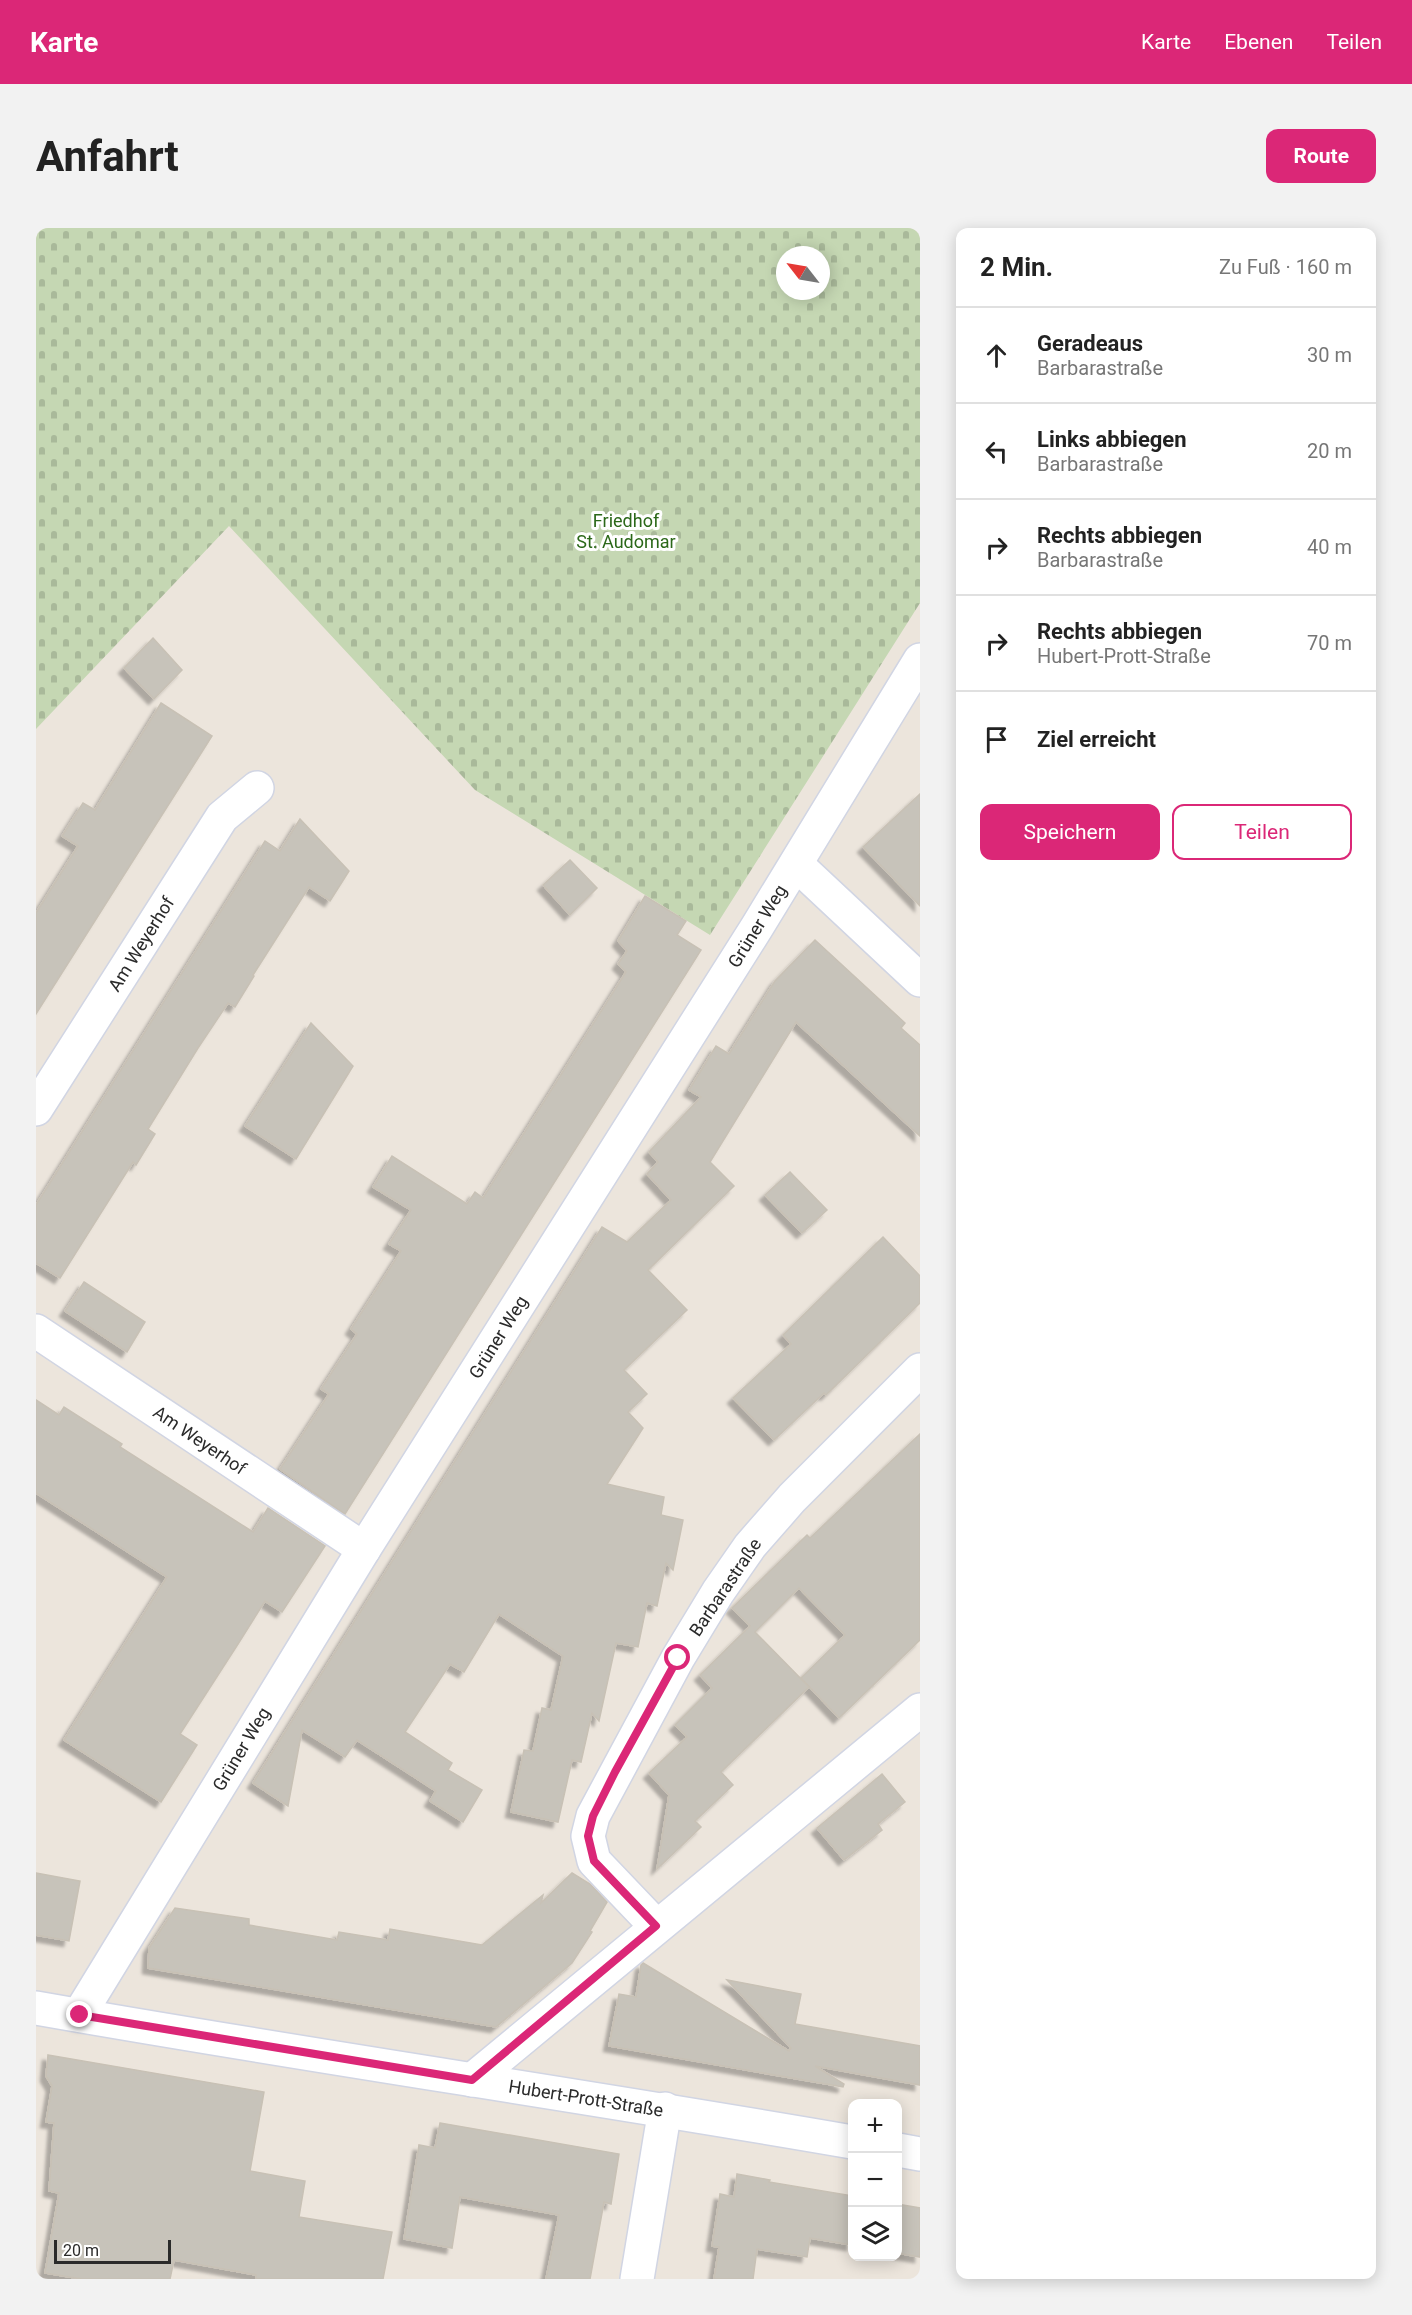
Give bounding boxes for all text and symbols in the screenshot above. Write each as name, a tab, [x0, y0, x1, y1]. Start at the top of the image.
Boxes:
text: Karte	[30, 26, 98, 59]
text: Karte	[1141, 30, 1191, 54]
text: Ebenen	[1224, 30, 1293, 54]
text: Teilen	[1326, 30, 1382, 54]
button: Route	[1266, 129, 1376, 183]
text: Anfahrt	[36, 132, 179, 181]
north arrow	[776, 246, 830, 300]
text: 2 Min.	[980, 252, 1053, 282]
text: Zu Fuß · 160 m	[1219, 255, 1352, 279]
text: Geradeaus	[1037, 331, 1143, 356]
icon: ahead	[980, 339, 1013, 372]
text: 30 m	[1307, 343, 1352, 367]
text: Barbarastraße	[1037, 356, 1163, 380]
text: Links abbiegen	[1037, 427, 1187, 452]
icon: left	[980, 435, 1013, 468]
text: 20 m	[1307, 439, 1352, 463]
text: Barbarastraße	[1037, 452, 1163, 476]
park label: Friedhof St. Audomar	[576, 510, 676, 552]
text: Rechts abbiegen	[1037, 523, 1202, 548]
icon: right	[980, 531, 1013, 564]
text: 40 m	[1307, 535, 1352, 559]
text: Barbarastraße	[1037, 548, 1163, 572]
text: Rechts abbiegen	[1037, 619, 1202, 644]
icon: right	[980, 627, 1013, 660]
text: 70 m	[1307, 631, 1352, 655]
text: Hubert-Prott-Straße	[1037, 644, 1211, 668]
icon: arrive	[980, 723, 1013, 756]
text: Ziel erreicht	[1037, 727, 1156, 752]
button: Speichern	[980, 804, 1160, 860]
button: Teilen	[1172, 804, 1352, 860]
street label: Grüner Weg	[723, 881, 791, 971]
street label: Am Weyerhof	[104, 892, 179, 995]
street label: Grüner Weg	[464, 1292, 532, 1382]
street label: Am Weyerhof	[150, 1401, 251, 1479]
street label: Barbarastraße	[685, 1534, 765, 1640]
route start	[664, 1644, 690, 1670]
street label: Grüner Weg	[208, 1703, 274, 1795]
route end	[66, 2001, 92, 2027]
street label: Hubert-Prott-Straße	[507, 2075, 665, 2121]
map controls	[848, 2099, 902, 2261]
button: +	[848, 2099, 902, 2153]
button: −	[848, 2153, 902, 2207]
button: layers	[848, 2207, 902, 2261]
scale bar	[54, 2237, 171, 2264]
text: 20 m	[63, 2241, 99, 2260]

